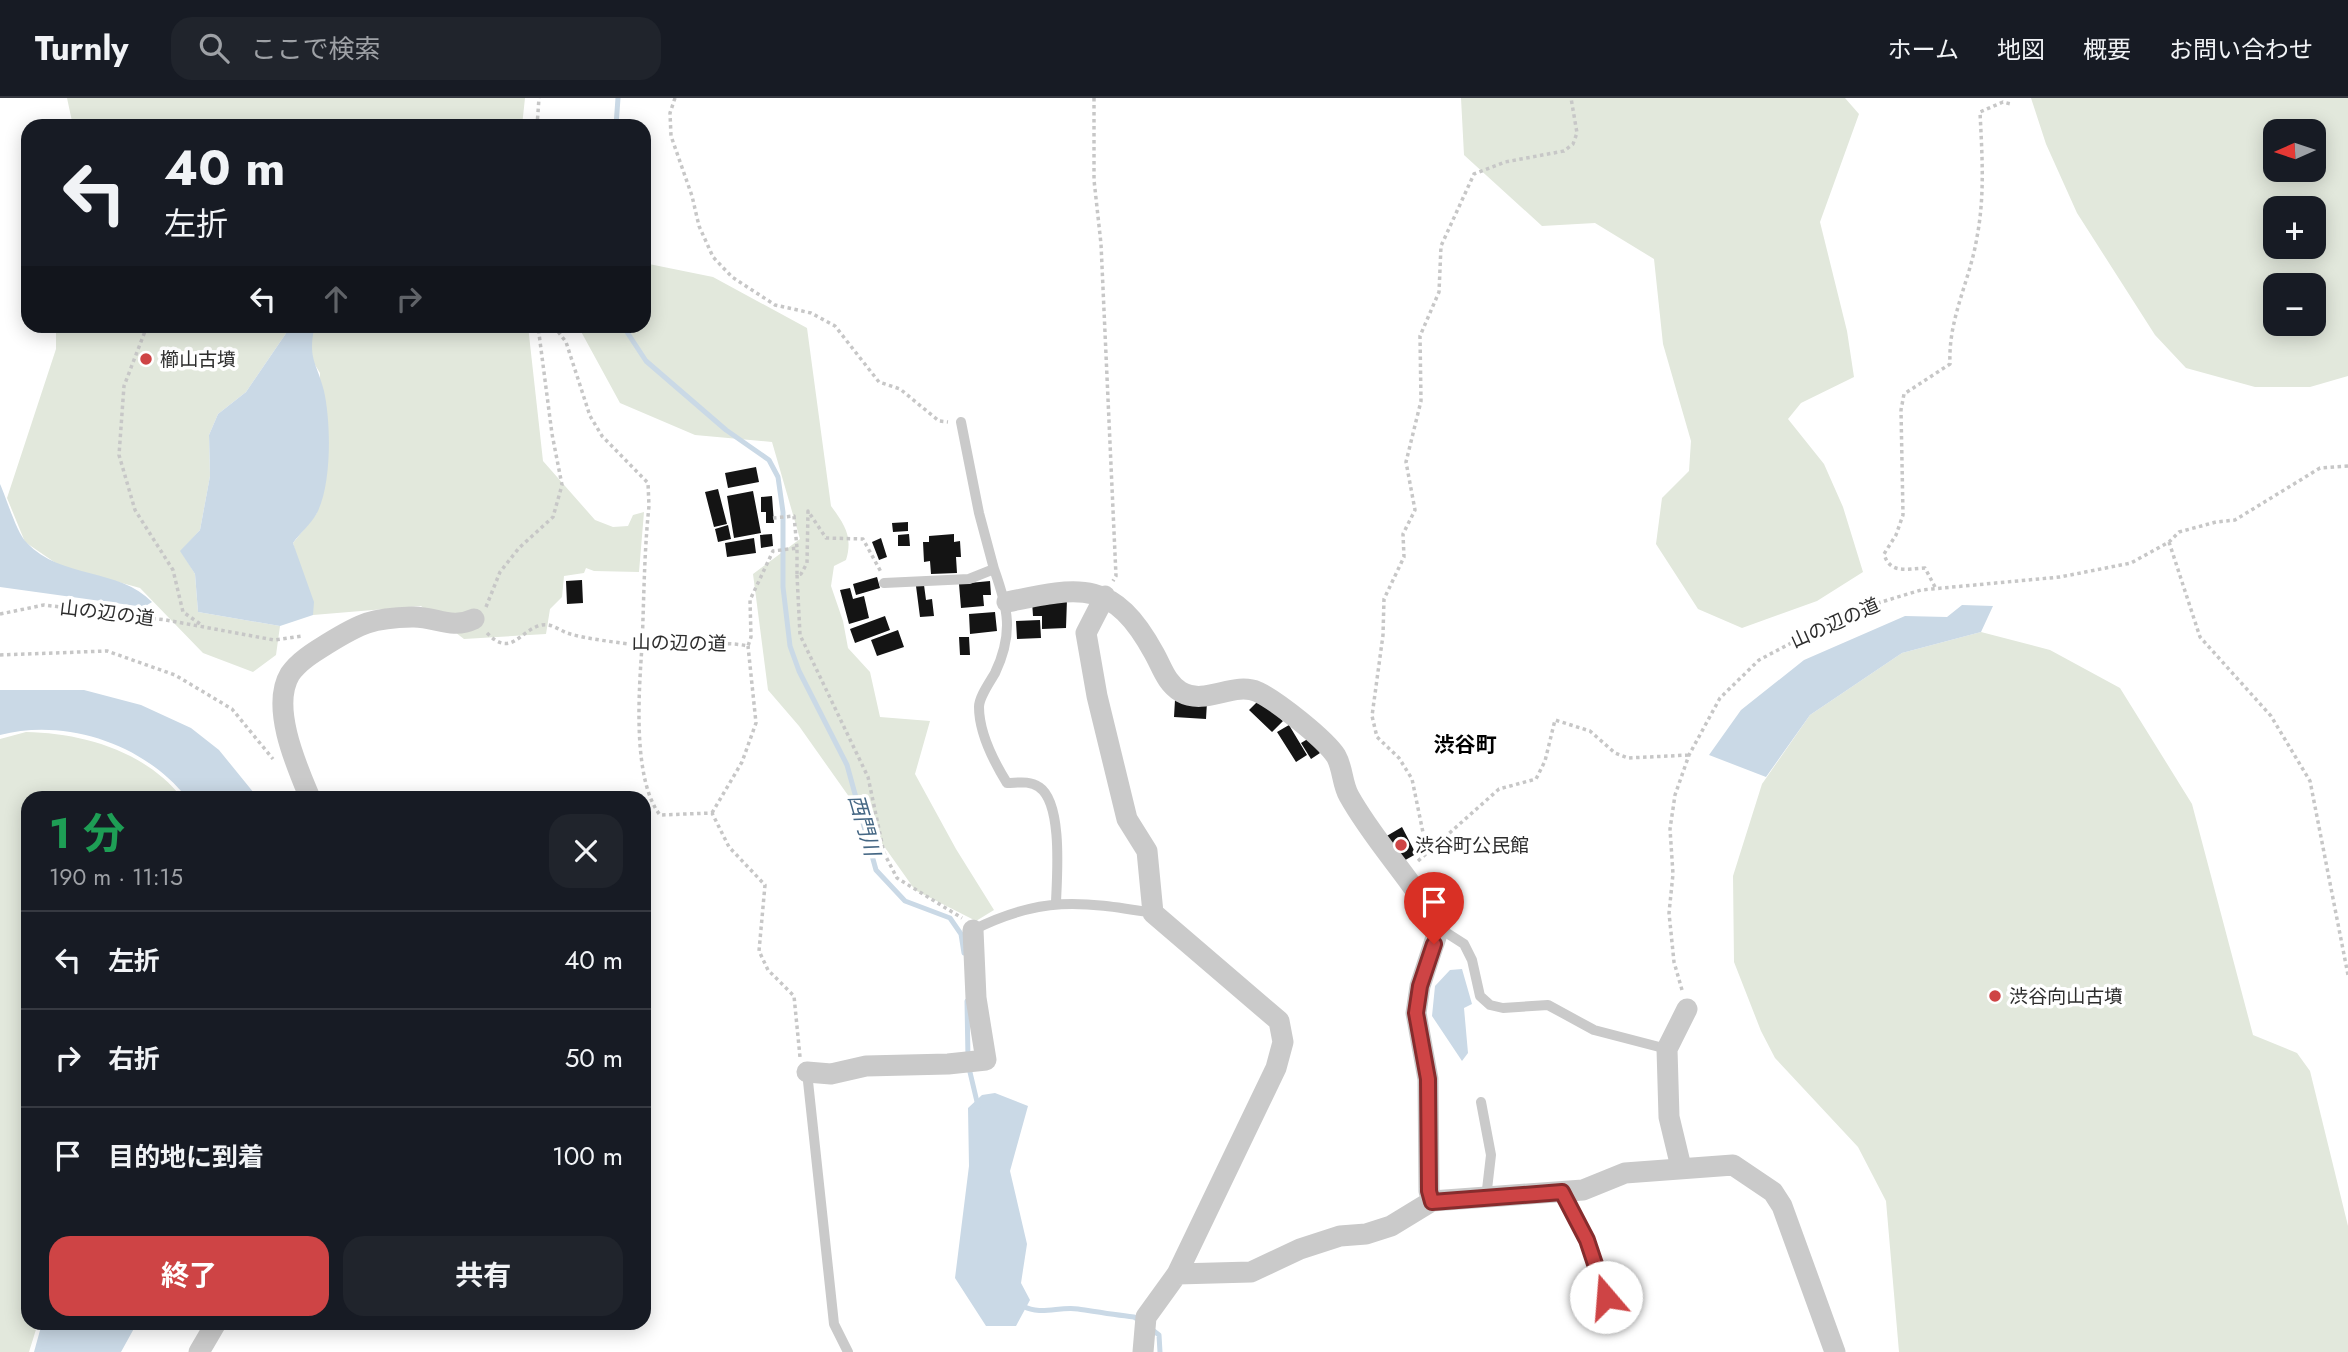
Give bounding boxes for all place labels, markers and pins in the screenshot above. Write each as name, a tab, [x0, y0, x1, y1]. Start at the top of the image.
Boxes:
place label: 櫛山古墳	[160, 346, 236, 373]
marker: 櫛山古墳	[138, 351, 154, 367]
place label: 渋谷町公民館	[1415, 832, 1529, 859]
marker: 渋谷町公民館	[1393, 837, 1409, 853]
pin	[1404, 872, 1464, 944]
place label: 渋谷向山古墳	[2009, 983, 2123, 1010]
marker: 渋谷向山古墳	[1987, 988, 2003, 1004]

